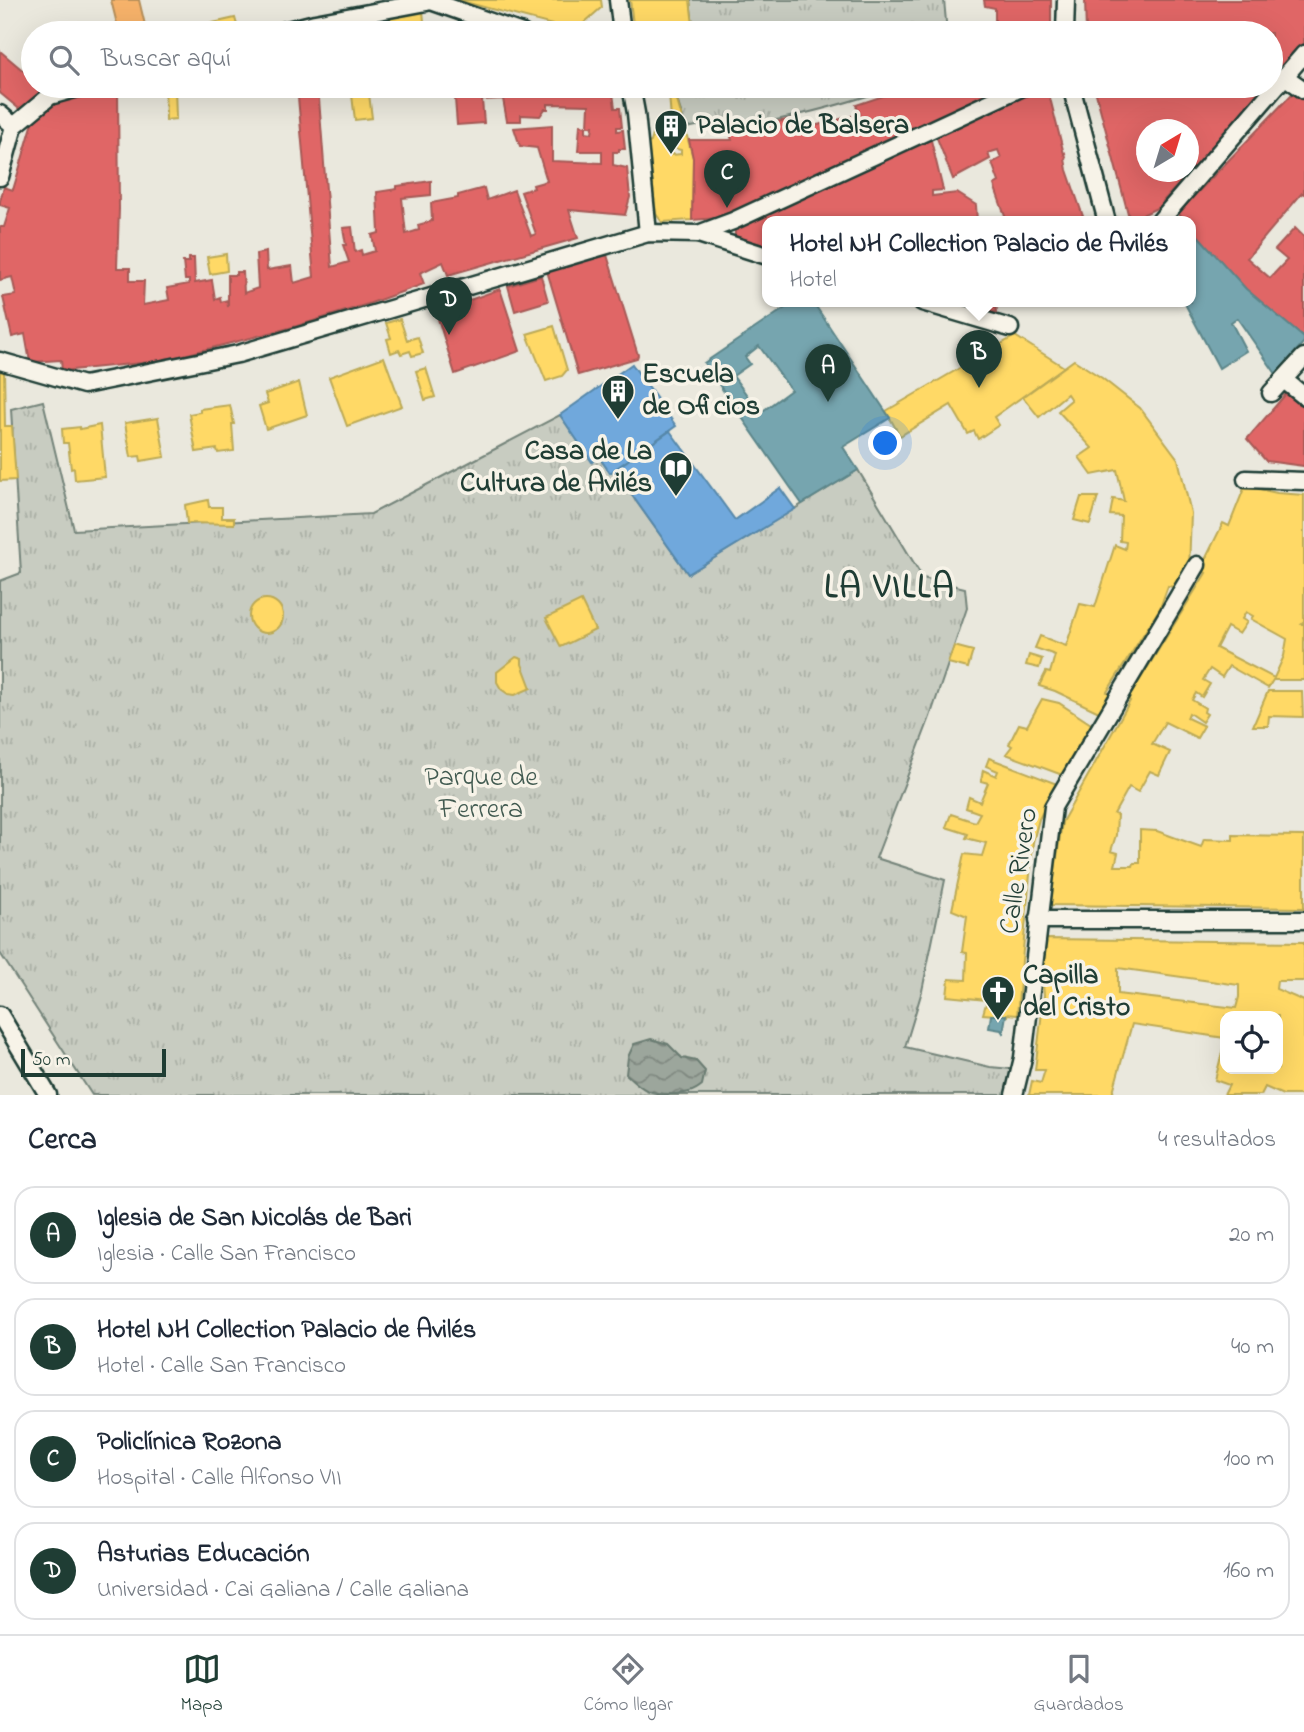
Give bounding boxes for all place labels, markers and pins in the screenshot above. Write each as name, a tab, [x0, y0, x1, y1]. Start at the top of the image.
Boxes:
place label: Palacio de Balsera	[696, 106, 909, 147]
building icon: Palacio de Balsera	[652, 107, 690, 156]
pin: C	[704, 150, 750, 208]
pin: D	[426, 277, 472, 335]
pin: B	[956, 330, 1002, 388]
pin: A	[805, 344, 851, 402]
place label: Escuela de Oficios	[642, 355, 760, 428]
building icon: Escuela de Oficios	[599, 372, 637, 421]
place label: Casa de La Cultura de Avilés	[460, 432, 652, 505]
library icon: Casa de La Cultura de Avilés	[657, 449, 695, 498]
place label: Capilla del Cristo	[1023, 956, 1130, 1029]
church icon: Capilla del Cristo	[979, 973, 1017, 1022]

